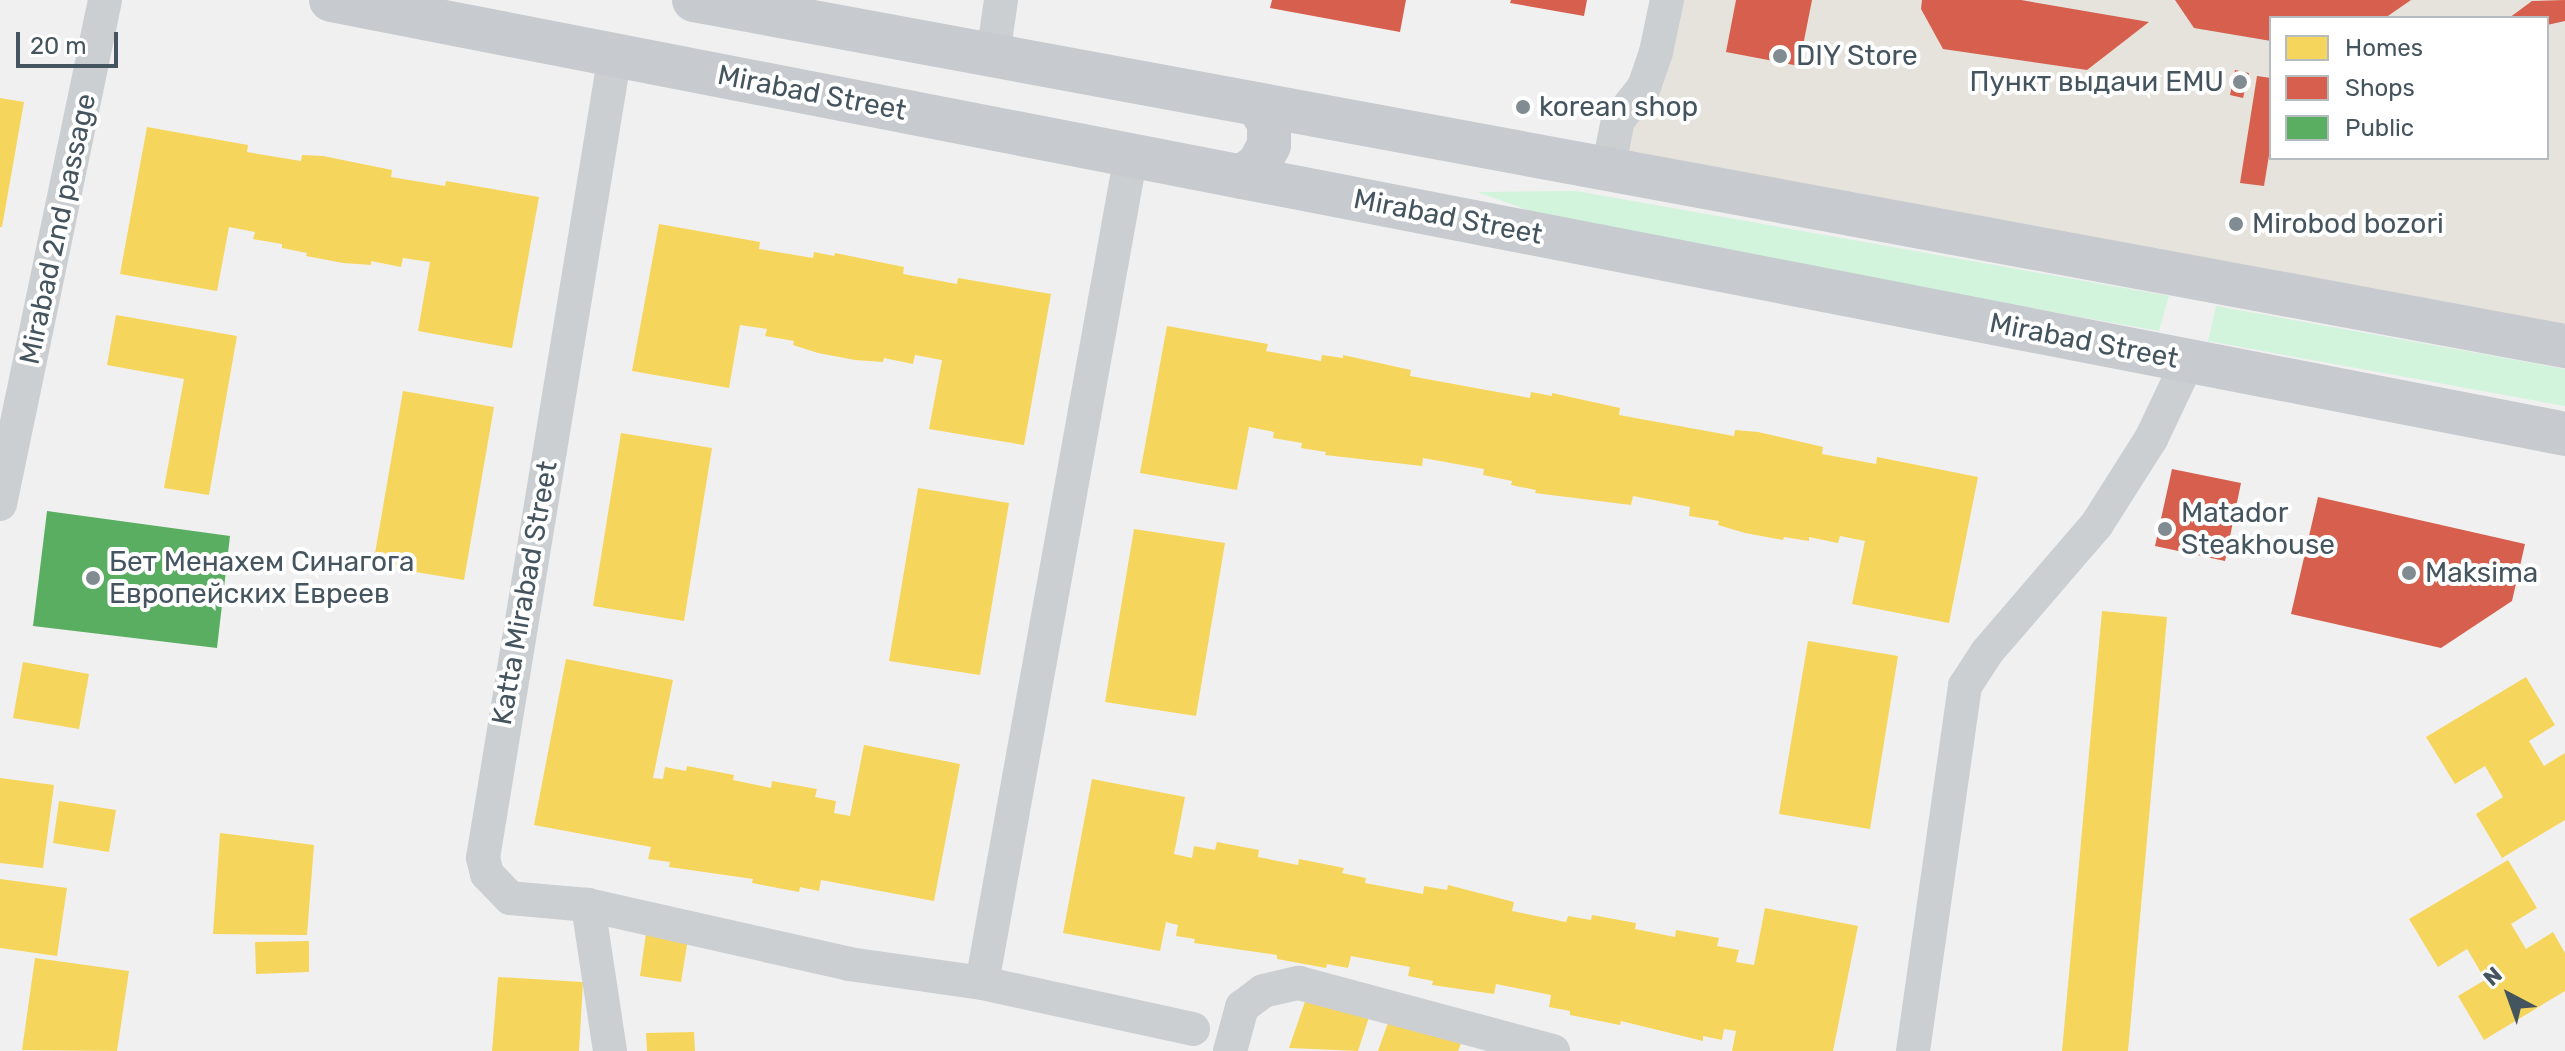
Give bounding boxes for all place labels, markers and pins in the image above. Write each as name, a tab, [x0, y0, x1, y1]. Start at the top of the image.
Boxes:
place label: DIY Store	[1796, 39, 1918, 73]
marker: DIY Store	[1771, 47, 1789, 65]
place label: Пункт выдачи EMU	[1969, 65, 2224, 99]
marker: Пункт выдачи EMU	[2231, 73, 2249, 91]
place label: korean shop	[1539, 90, 1698, 124]
marker: korean shop	[1514, 98, 1532, 116]
place label: Mirobod bozori	[2252, 207, 2444, 241]
marker: Mirobod bozori	[2227, 215, 2245, 233]
place label: Matador Steakhouse	[2181, 496, 2335, 562]
marker: Matador Steakhouse	[2156, 520, 2174, 538]
place label: Бет Менахем Синагога Европейских Евреев	[109, 545, 414, 611]
place label: Maksima	[2425, 556, 2538, 590]
marker: Maksima	[2400, 564, 2418, 582]
marker: Бет Менахем Синагога Европейских Евреев	[84, 569, 102, 587]

